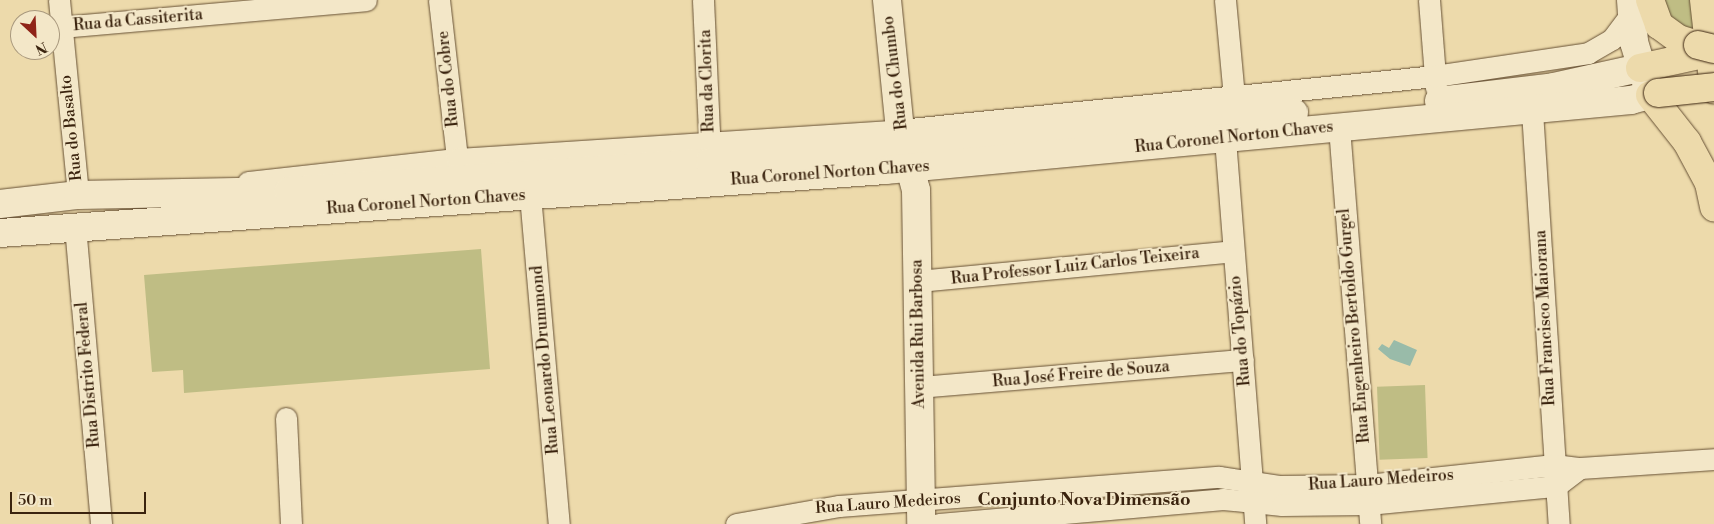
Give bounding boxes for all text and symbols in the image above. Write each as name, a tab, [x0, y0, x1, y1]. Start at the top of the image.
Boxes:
street label: Rua da Cassiterita	[72, 5, 204, 35]
north arrow	[10, 10, 60, 60]
street label: Rua do Chumbo	[878, 15, 912, 131]
street label: Rua da Clorita	[696, 29, 718, 133]
street label: Rua do Cobre	[433, 30, 463, 128]
text: N	[32, 37, 50, 58]
street label: Rua do Basalto	[56, 74, 86, 182]
street label: Rua Coronel Norton Chaves	[1134, 117, 1334, 157]
street label: Rua Coronel Norton Chaves	[730, 156, 930, 190]
street label: Rua Coronel Norton Chaves	[326, 185, 526, 219]
street label: Rua Engenheiro Bertoldo Gurgel	[1334, 208, 1374, 444]
street label: Rua Francisco Maiorana	[1531, 230, 1559, 406]
street label: Rua Professor Luiz Carlos Teixeira	[950, 243, 1200, 289]
street label: Avenida Rui Barbosa	[907, 259, 929, 409]
street label: Rua Leonardo Drummond	[527, 265, 563, 455]
street label: Rua do Topázio	[1226, 275, 1254, 387]
street label: Rua Distrito Federal	[72, 301, 104, 449]
street label: Rua José Freire de Souza	[992, 357, 1170, 391]
street label: Rua Lauro Medeiros	[1308, 465, 1454, 495]
scale bar	[12, 482, 149, 514]
street label: Rua Lauro Medeiros	[815, 488, 961, 518]
district label: Conjunto Nova Dimensão	[977, 489, 1191, 511]
text: 50 m	[18, 491, 52, 510]

